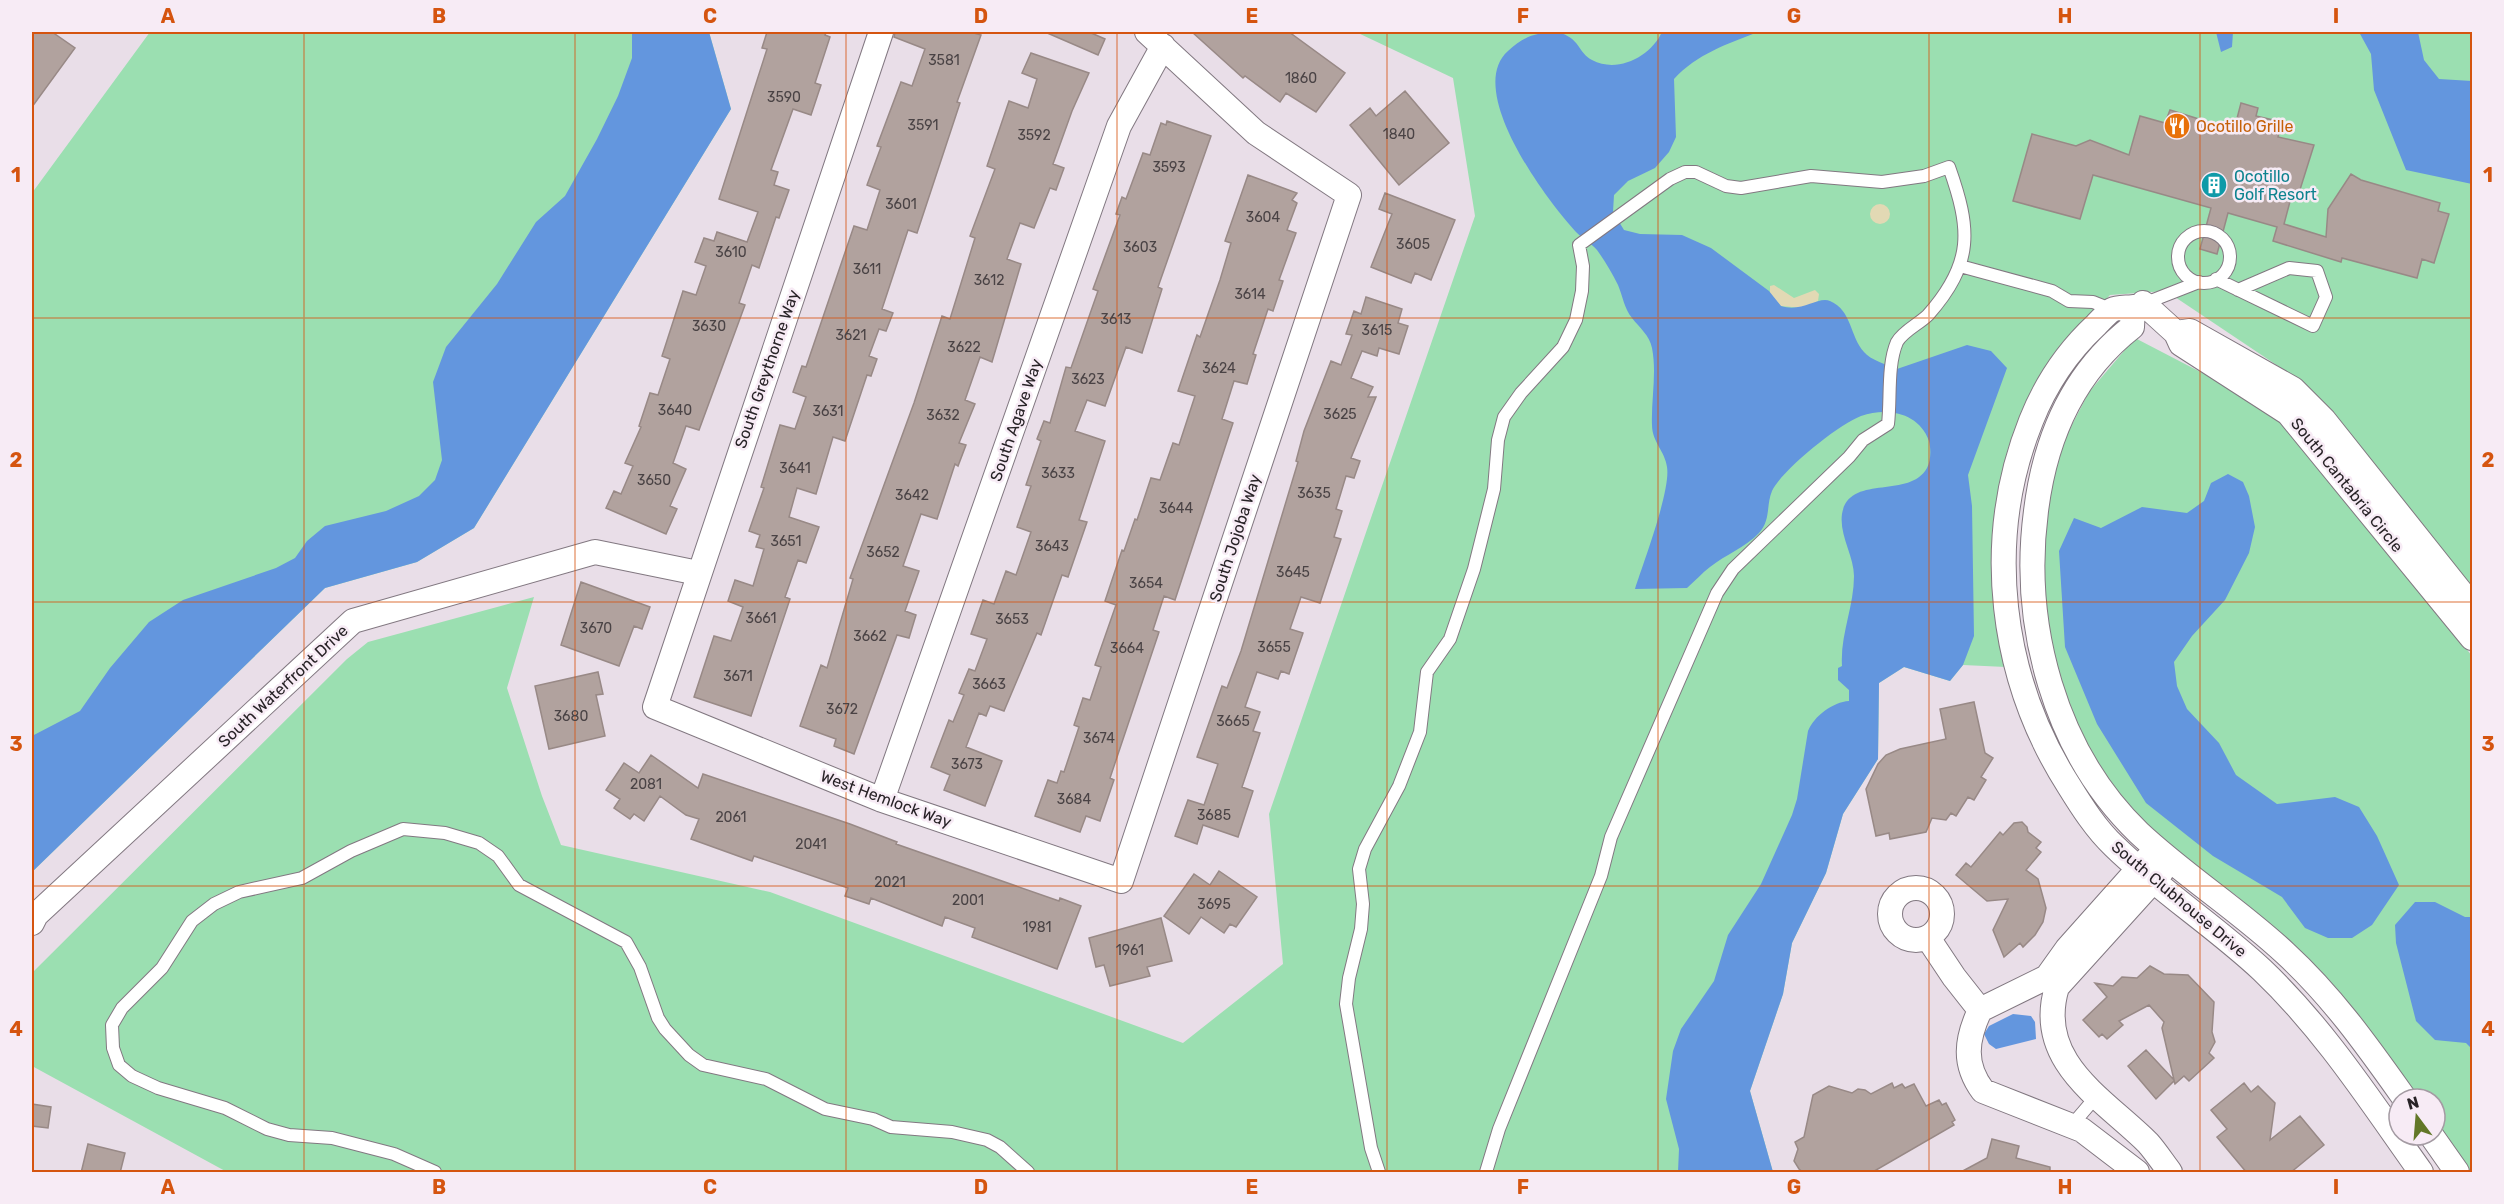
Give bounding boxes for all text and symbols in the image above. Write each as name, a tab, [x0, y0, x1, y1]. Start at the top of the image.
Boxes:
text: A	[161, 4, 176, 28]
text: B	[432, 4, 446, 28]
text: C	[703, 4, 717, 28]
text: D	[974, 4, 988, 28]
text: E	[1246, 4, 1258, 28]
text: F	[1517, 4, 1529, 28]
text: G	[1787, 4, 1801, 28]
text: H	[2058, 4, 2072, 28]
text: I	[2333, 4, 2339, 28]
house number: 3581	[928, 52, 960, 69]
house number: 1860	[1285, 70, 1317, 87]
house number: 3590	[767, 89, 801, 106]
restaurant icon: Ocotillo Grille	[2162, 111, 2192, 141]
house number: 3591	[907, 117, 939, 134]
place label: Ocotillo Grille	[2196, 117, 2293, 136]
house number: 1840	[1383, 126, 1415, 143]
house number: 3592	[1017, 127, 1051, 144]
house number: 3593	[1152, 159, 1186, 176]
text: 1	[11, 163, 21, 187]
text: 1	[2483, 163, 2493, 187]
place label: Ocotillo Golf Resort	[2234, 167, 2317, 204]
building icon: Ocotillo Golf Resort	[2199, 170, 2229, 200]
house number: 3601	[885, 196, 917, 213]
house number: 3604	[1246, 209, 1281, 226]
house number: 3605	[1396, 236, 1430, 253]
house number: 3603	[1123, 239, 1157, 256]
house number: 3610	[715, 244, 747, 261]
house number: 3611	[853, 261, 881, 278]
house number: 3612	[974, 272, 1004, 289]
house number: 3614	[1234, 286, 1266, 303]
street label: South Greythorne Way	[731, 287, 803, 451]
house number: 3613	[1101, 311, 1131, 328]
house number: 3630	[692, 318, 726, 335]
house number: 3615	[1362, 322, 1392, 339]
house number: 3621	[835, 327, 867, 344]
house number: 3622	[947, 339, 981, 356]
street label: South Agave Way	[986, 356, 1046, 484]
house number: 3624	[1202, 360, 1236, 377]
house number: 3623	[1071, 371, 1105, 388]
house number: 3640	[658, 402, 692, 419]
house number: 3631	[812, 403, 844, 420]
house number: 3625	[1323, 406, 1357, 423]
house number: 3632	[926, 407, 960, 424]
street label: South Cantabria Circle	[2287, 414, 2407, 556]
text: 2	[10, 448, 23, 472]
text: 2	[2482, 448, 2495, 472]
house number: 3641	[779, 460, 811, 477]
house number: 3633	[1041, 465, 1075, 482]
house number: 3650	[637, 472, 671, 489]
street label: South Jojoba Way	[1205, 472, 1265, 604]
house number: 3635	[1297, 485, 1331, 502]
house number: 3642	[895, 487, 929, 504]
house number: 3644	[1159, 500, 1193, 517]
house number: 3651	[771, 533, 801, 550]
house number: 3643	[1035, 538, 1069, 555]
house number: 3652	[866, 544, 900, 561]
house number: 3645	[1276, 564, 1310, 581]
house number: 3654	[1129, 575, 1163, 592]
house number: 3661	[746, 610, 776, 627]
house number: 3653	[995, 611, 1029, 628]
house number: 3670	[580, 620, 612, 637]
street label: South Waterfront Drive	[214, 621, 352, 751]
house number: 3662	[853, 628, 887, 645]
house number: 3655	[1257, 639, 1291, 656]
house number: 3664	[1110, 640, 1144, 657]
house number: 3671	[723, 668, 753, 685]
house number: 3663	[972, 676, 1006, 693]
house number: 3672	[826, 701, 858, 718]
house number: 3680	[554, 708, 588, 725]
house number: 3665	[1216, 713, 1250, 730]
house number: 3674	[1083, 730, 1115, 747]
text: 3	[9, 732, 23, 756]
text: 3	[2481, 732, 2495, 756]
house number: 3673	[951, 756, 983, 773]
street label: West Hemlock Way	[818, 766, 954, 832]
house number: 2081	[630, 776, 662, 793]
house number: 3684	[1057, 791, 1092, 808]
house number: 3685	[1197, 807, 1231, 824]
house number: 2061	[715, 809, 747, 826]
house number: 2041	[795, 836, 827, 853]
street label: South Clubhouse Drive	[2108, 837, 2250, 961]
house number: 2021	[874, 874, 906, 891]
house number: 2001	[952, 892, 984, 909]
house number: 3695	[1197, 896, 1231, 913]
house number: 1981	[1022, 919, 1052, 936]
house number: 1961	[1116, 942, 1144, 959]
text: 4	[9, 1017, 23, 1041]
text: 4	[2481, 1017, 2495, 1041]
north arrow	[2387, 1087, 2447, 1147]
text: N	[2405, 1092, 2421, 1114]
text: A	[161, 1175, 176, 1199]
text: B	[432, 1175, 446, 1199]
text: C	[703, 1175, 717, 1199]
text: D	[974, 1175, 988, 1199]
text: E	[1246, 1175, 1258, 1199]
text: F	[1517, 1175, 1529, 1199]
text: G	[1787, 1175, 1801, 1199]
text: H	[2058, 1175, 2072, 1199]
text: I	[2333, 1175, 2339, 1199]

